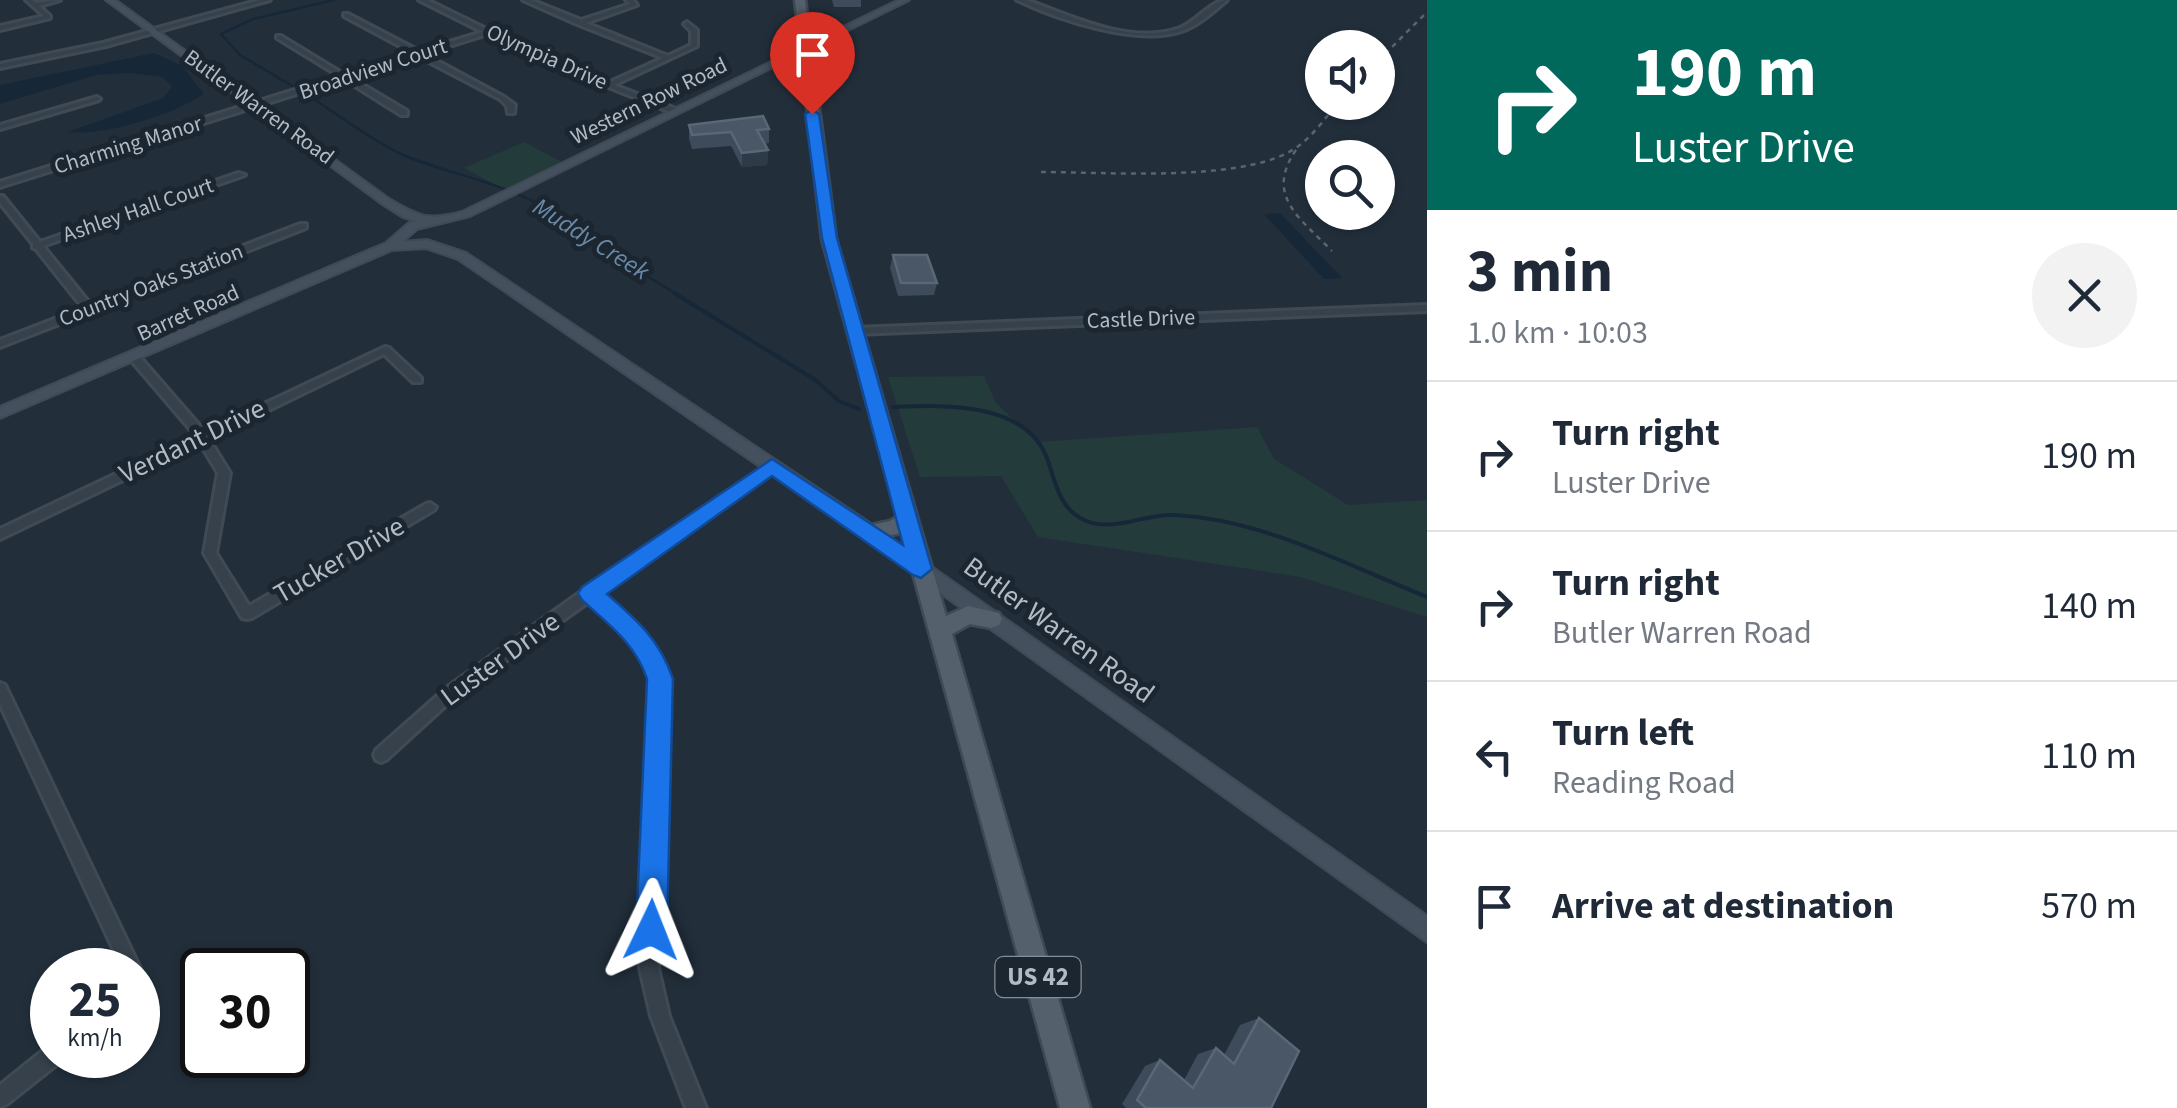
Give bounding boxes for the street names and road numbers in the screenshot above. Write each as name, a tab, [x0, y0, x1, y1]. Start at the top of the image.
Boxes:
street label: Olympia Drive	[481, 16, 613, 98]
street label: Broadview Court	[295, 30, 452, 108]
street label: Butler Warren Road	[177, 42, 341, 172]
street label: Western Row Road	[565, 49, 733, 153]
street label: Charming Manor	[50, 107, 206, 183]
street label: Ashley Hall Court	[58, 169, 218, 251]
street label: Country Oaks Station	[54, 235, 248, 335]
street label: Barret Road	[132, 276, 244, 350]
street label: Castle Drive	[1086, 301, 1196, 337]
street label: Verdant Drive	[112, 388, 272, 494]
street label: Tucker Drive	[266, 506, 412, 614]
street label: Butler Warren Road	[955, 547, 1163, 713]
street label: Luster Drive	[432, 602, 568, 716]
road number: US 42	[996, 957, 1080, 997]

